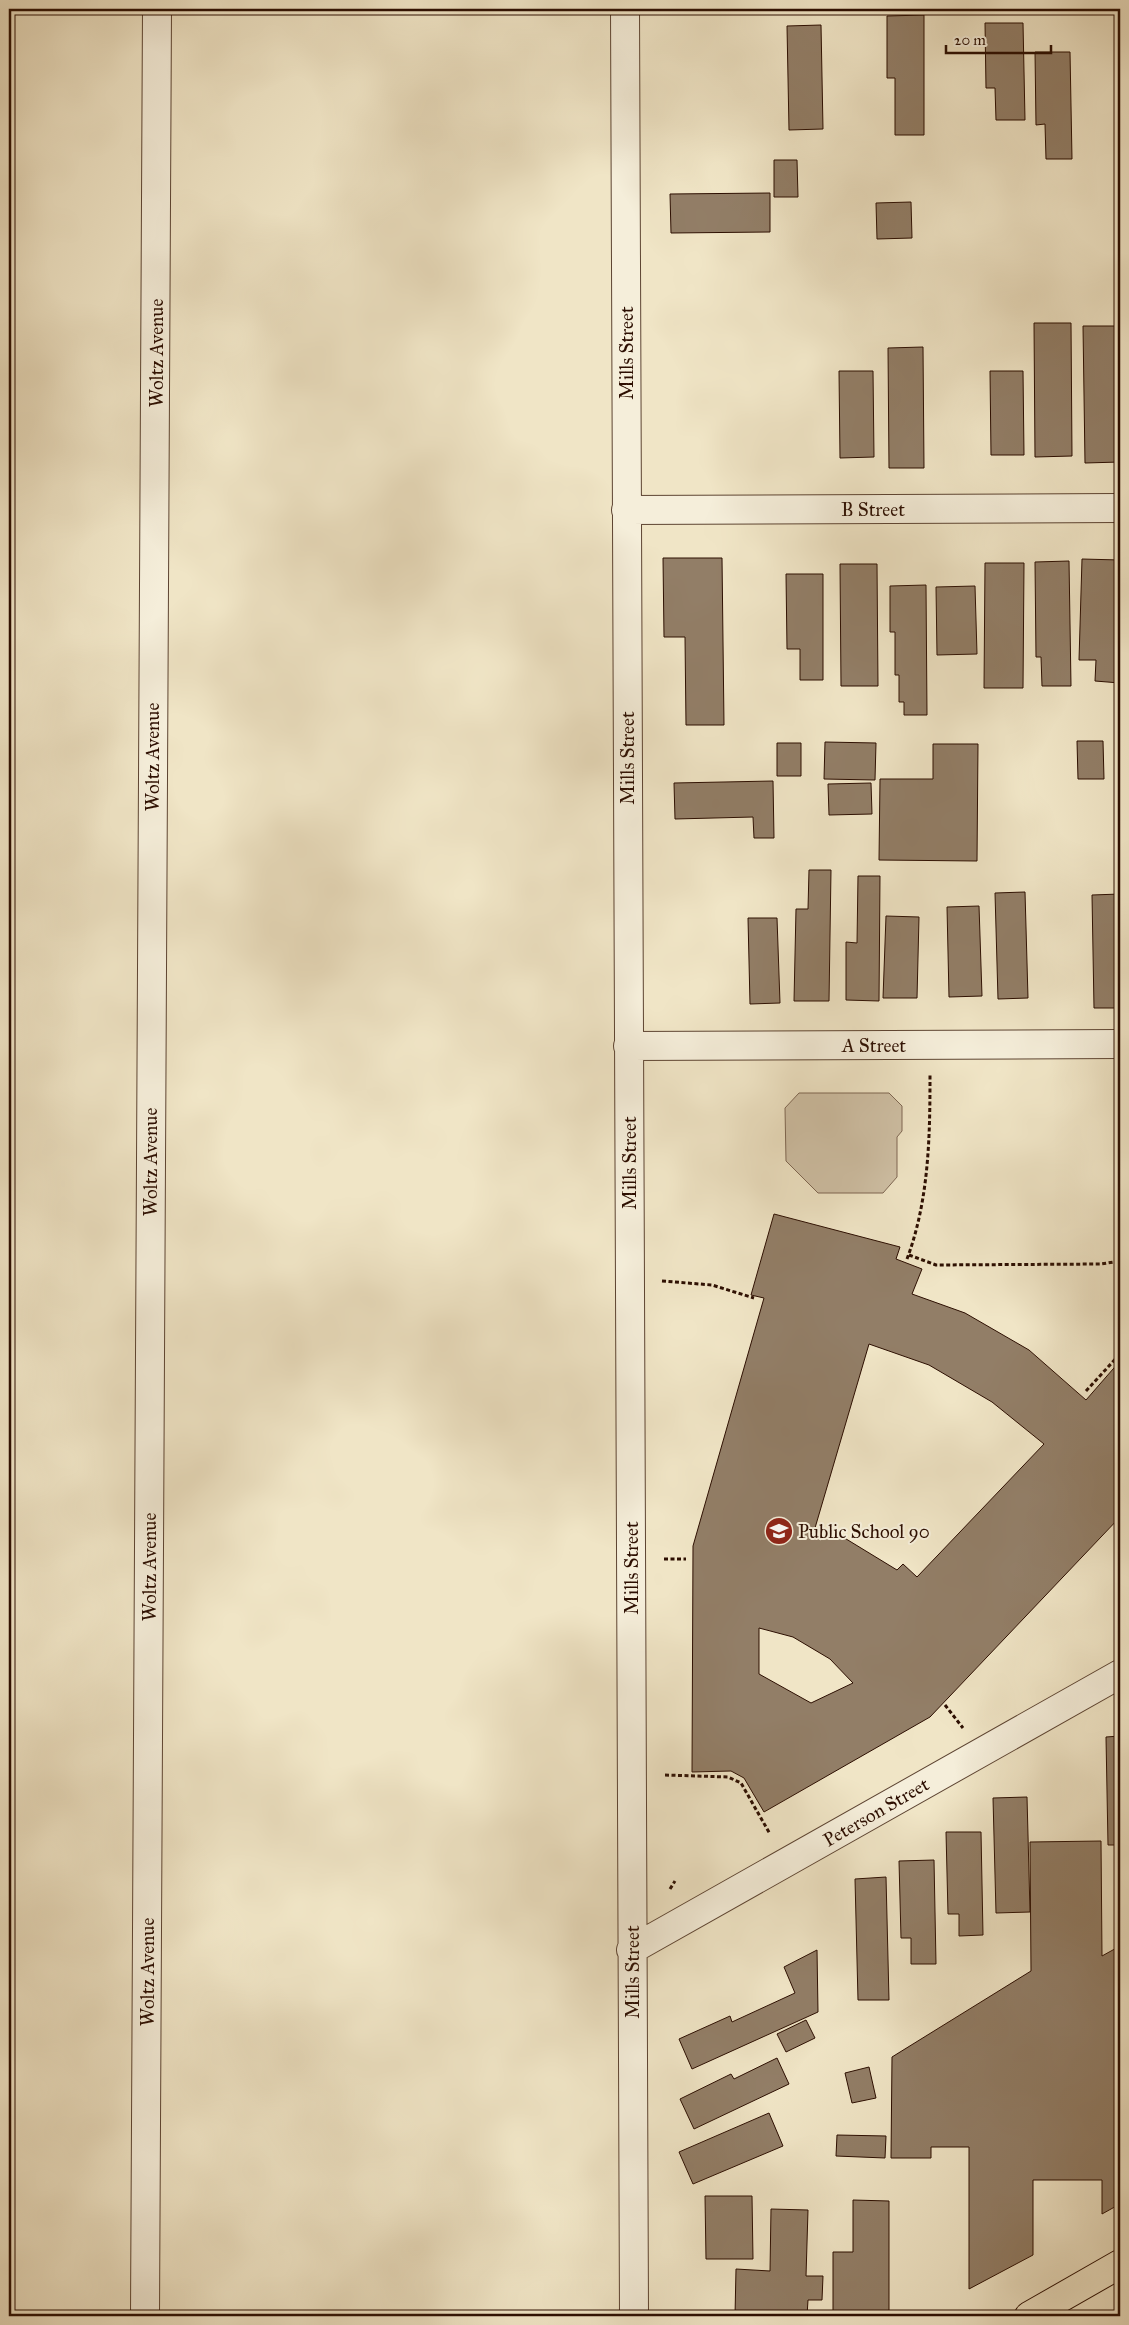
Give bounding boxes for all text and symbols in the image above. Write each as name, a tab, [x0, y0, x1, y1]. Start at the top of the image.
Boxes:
scale bar	[946, 22, 1052, 54]
text: 20 m	[954, 31, 986, 49]
street label: Woltz Avenue	[145, 299, 168, 407]
street label: Mills Street	[615, 306, 638, 400]
street label: B Street	[841, 498, 905, 521]
street label: Woltz Avenue	[141, 703, 164, 811]
street label: Mills Street	[616, 711, 639, 805]
street label: A Street	[841, 1034, 906, 1057]
street label: Woltz Avenue	[139, 1108, 162, 1216]
street label: Mills Street	[618, 1116, 641, 1210]
street label: Woltz Avenue	[138, 1513, 161, 1621]
school or university icon: Public School 90	[764, 1516, 794, 1546]
place label: Public School 90	[798, 1520, 930, 1543]
street label: Mills Street	[620, 1521, 643, 1615]
street label: Peterson Street	[819, 1772, 933, 1852]
street label: Woltz Avenue	[136, 1918, 159, 2026]
street label: Mills Street	[621, 1925, 644, 2019]

